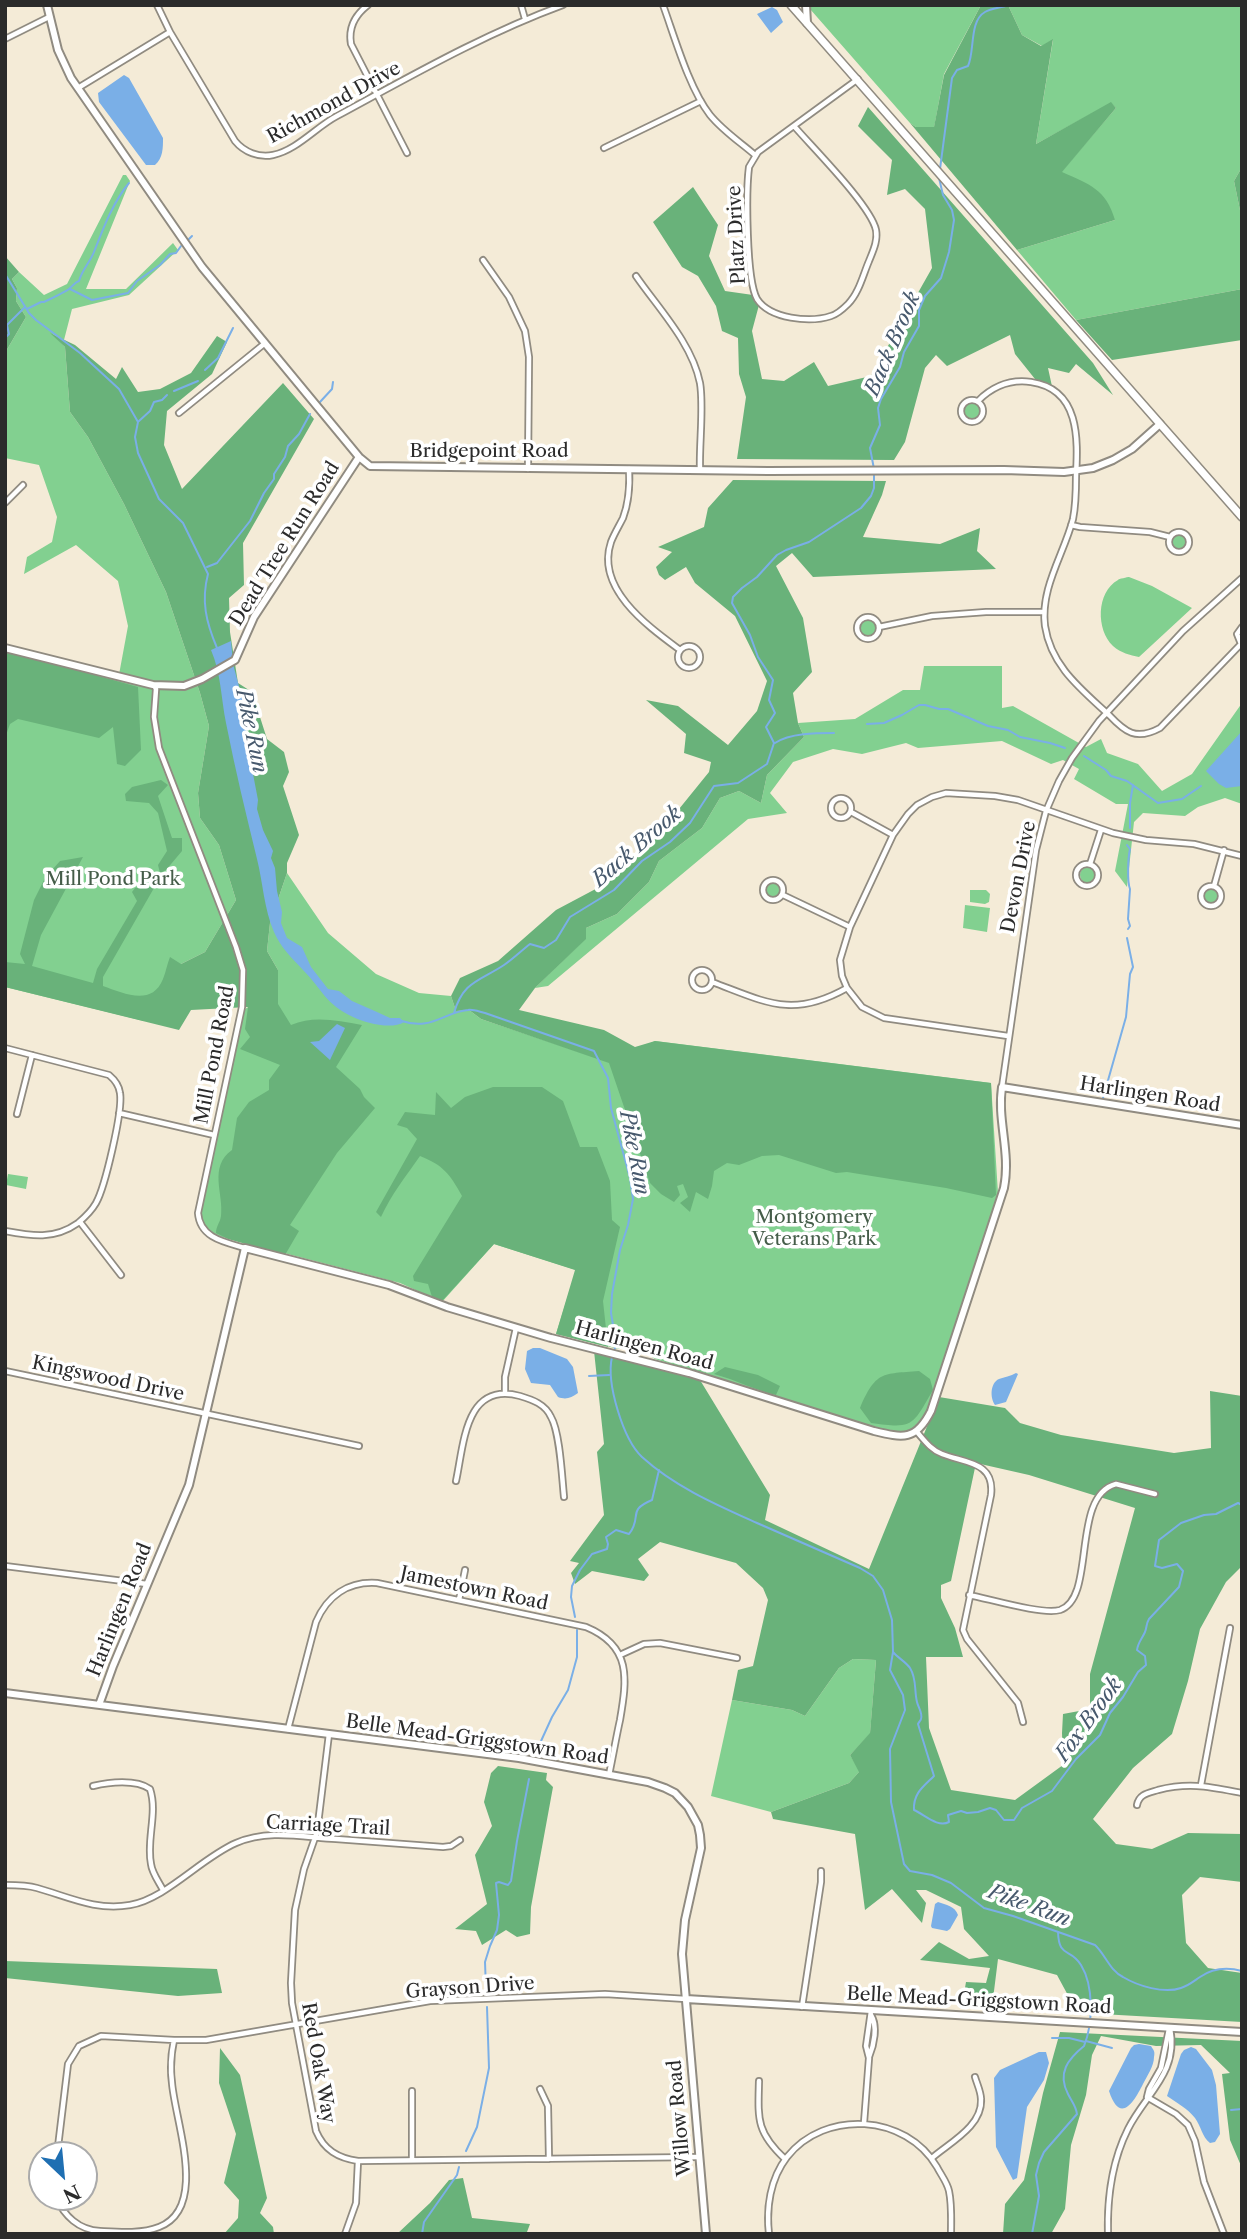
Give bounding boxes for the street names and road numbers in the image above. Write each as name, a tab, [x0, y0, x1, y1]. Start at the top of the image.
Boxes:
street label: Richmond Drive	[263, 57, 405, 149]
street label: Platz Drive	[723, 185, 751, 285]
street label: Bridgepoint Road	[410, 441, 568, 463]
street label: Dead Tree Run Road	[225, 458, 345, 630]
street label: Devon Drive	[997, 819, 1041, 935]
street label: Mill Pond Road	[190, 984, 240, 1126]
street label: Harlingen Road	[1078, 1073, 1222, 1117]
street label: Harlingen Road	[572, 1317, 716, 1375]
street label: Kingswood Drive	[30, 1352, 186, 1406]
street label: Harlingen Road	[83, 1540, 157, 1680]
street label: Jamestown Road	[398, 1562, 550, 1616]
street label: Belle Mead-Griggstown Road	[344, 1710, 610, 1770]
street label: Carriage Trail	[265, 1811, 391, 1841]
street label: Grayson Drive	[405, 1972, 535, 2004]
street label: Belle Mead-Griggstown Road	[846, 1983, 1112, 2019]
street label: Red Oak Way	[296, 2001, 340, 2125]
street label: Willow Road	[664, 2059, 696, 2177]

